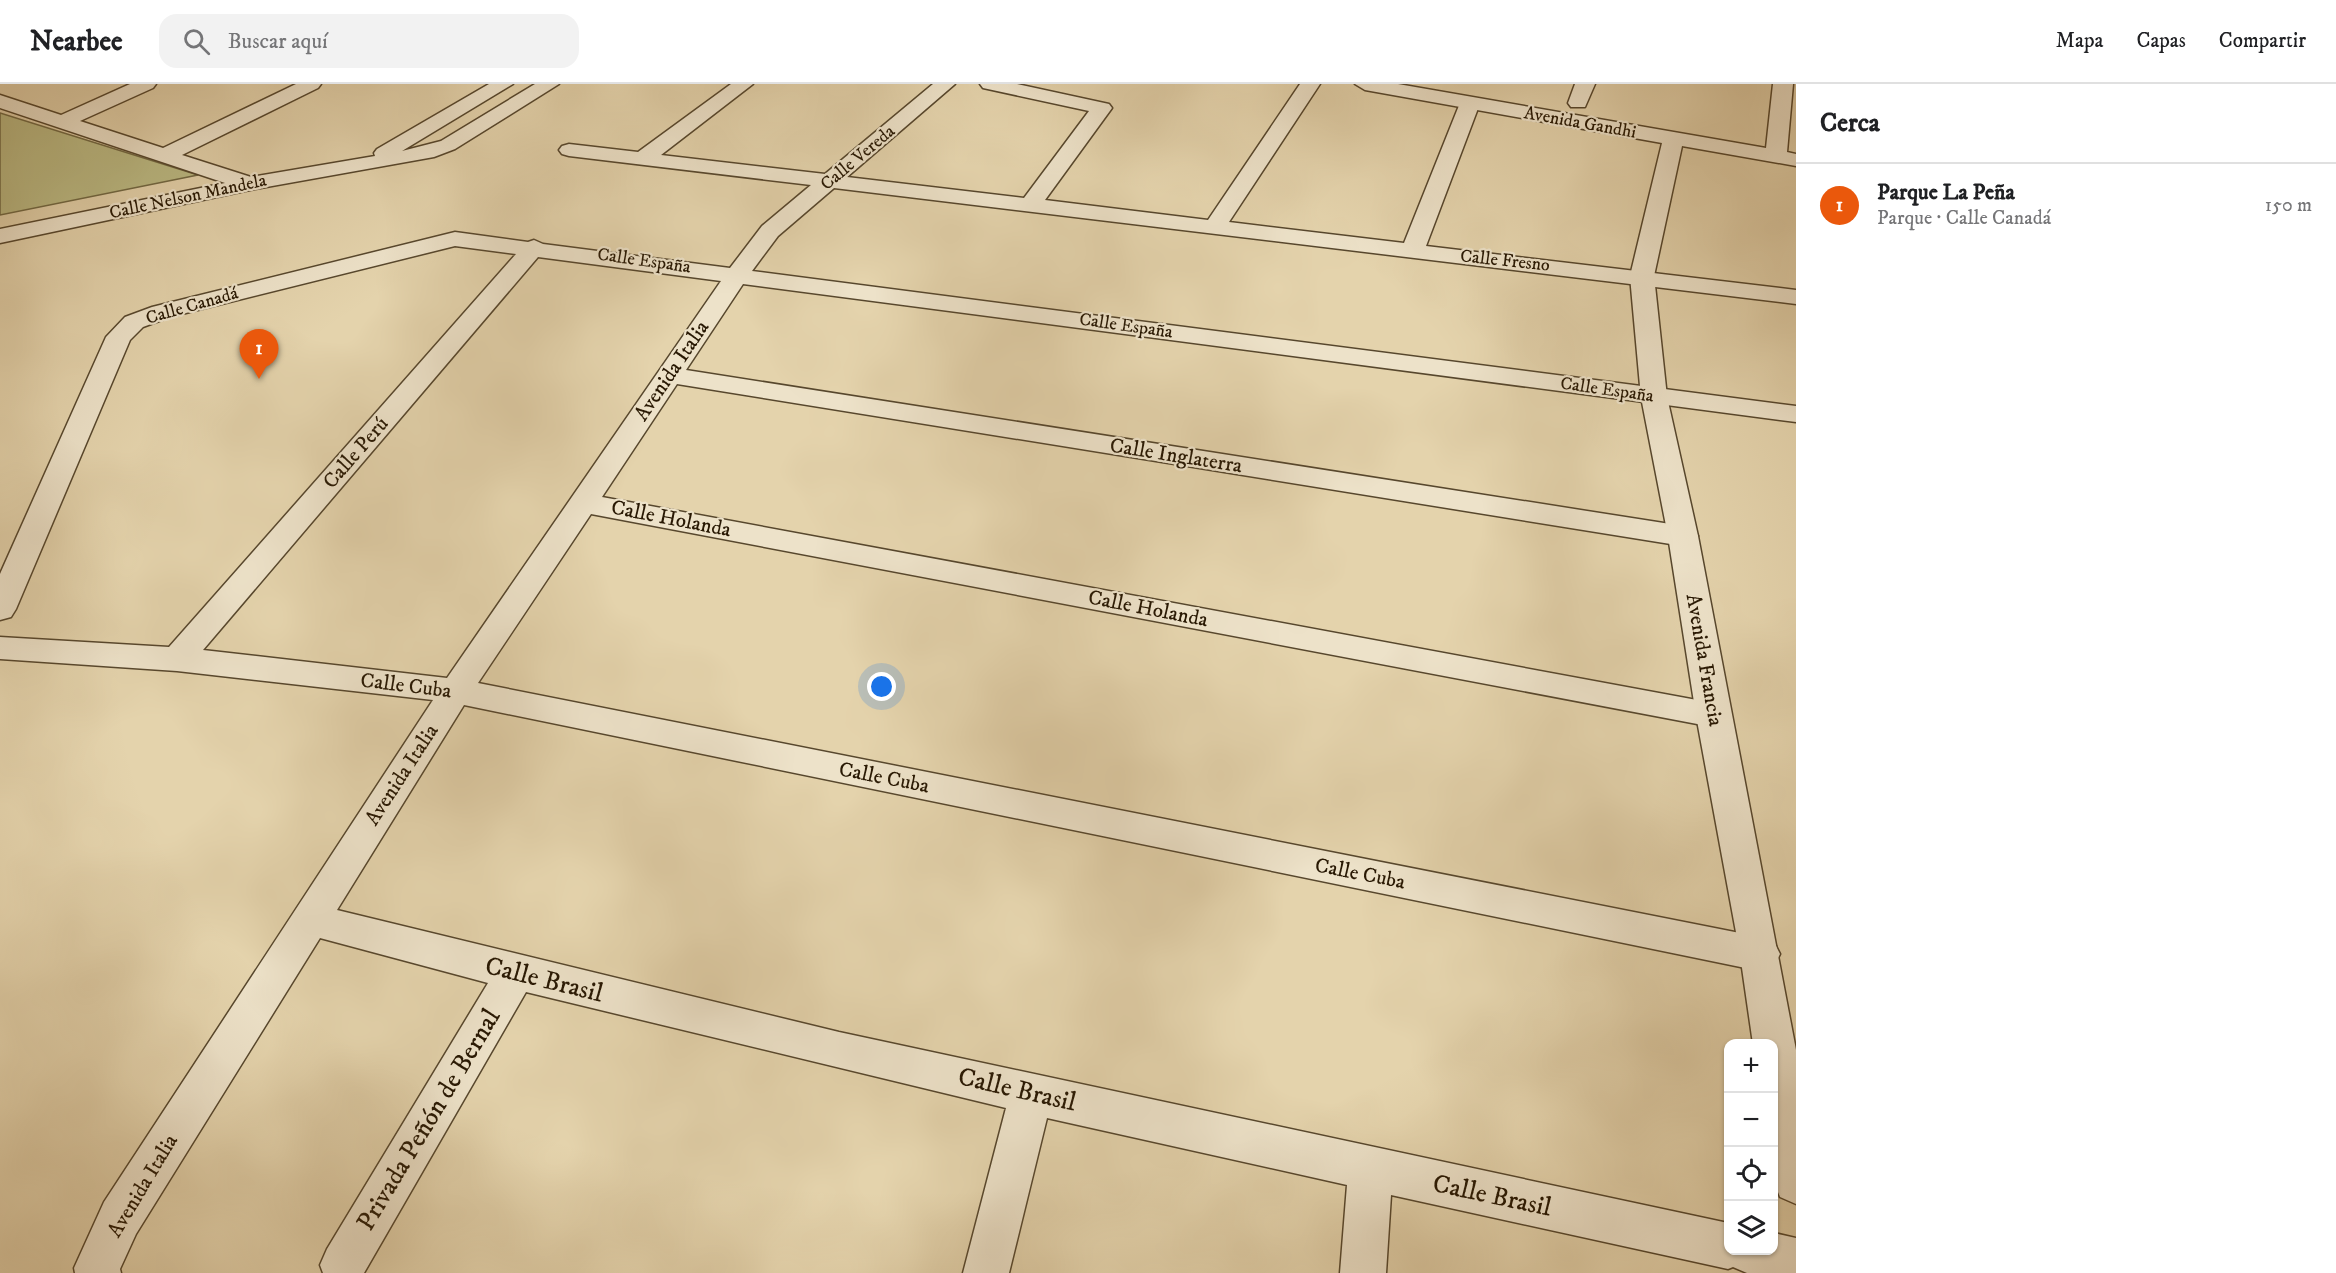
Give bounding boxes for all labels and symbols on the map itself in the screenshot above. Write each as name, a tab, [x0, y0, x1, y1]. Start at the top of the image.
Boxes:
street label: Avenida Gandhi	[1522, 102, 1638, 144]
street label: Calle Vereda	[816, 120, 900, 195]
street label: Calle Nelson Mandela	[107, 170, 269, 224]
street label: Calle España	[596, 244, 693, 278]
street label: Calle Fresno	[1459, 245, 1551, 277]
street label: Calle Canadá	[143, 282, 241, 330]
street label: Calle España	[1078, 309, 1175, 343]
street label: Avenida Italia	[629, 316, 715, 426]
pin: 1	[240, 330, 278, 379]
street label: Calle España	[1559, 373, 1656, 407]
street label: Calle Perú	[318, 412, 394, 494]
street label: Calle Inglaterra	[1108, 433, 1244, 479]
street label: Calle Holanda	[609, 495, 733, 543]
street label: Calle Holanda	[1086, 585, 1210, 633]
street label: Avenida Francia	[1680, 592, 1728, 728]
street label: Calle Cuba	[359, 668, 453, 704]
your location	[867, 672, 896, 701]
street label: Avenida Italia	[360, 719, 444, 831]
street label: Calle Cuba	[837, 757, 931, 800]
street label: Calle Cuba	[1313, 853, 1407, 896]
street label: Calle Brasil	[482, 949, 607, 1011]
street label: Privada Peñón de Bernal	[350, 1003, 508, 1237]
street label: Calle Brasil	[955, 1060, 1080, 1120]
street label: Avenida Italia	[102, 1130, 184, 1242]
street label: Calle Brasil	[1430, 1167, 1555, 1225]

